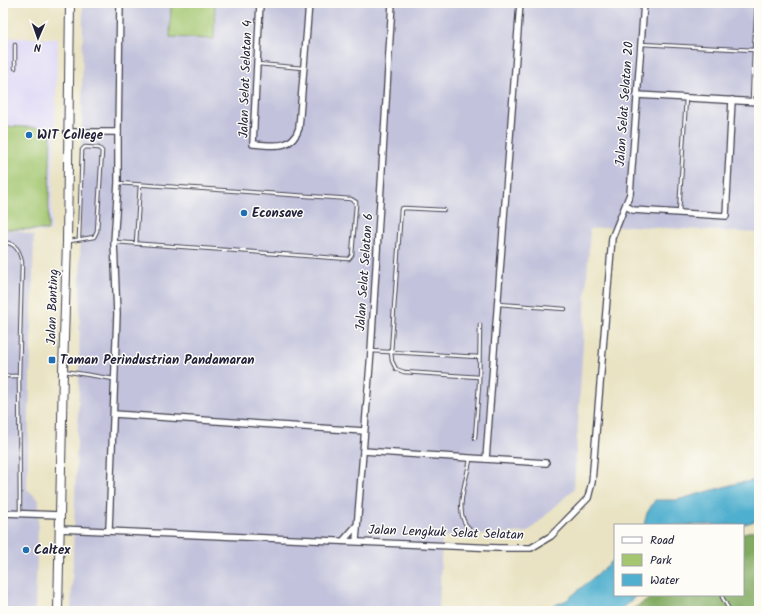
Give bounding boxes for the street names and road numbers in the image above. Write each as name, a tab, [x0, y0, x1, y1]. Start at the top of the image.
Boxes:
street label: Jalan Selat Selatan 4	[233, 19, 259, 139]
street label: Jalan Selat Selatan 20	[610, 40, 640, 167]
street label: Jalan Selat Selatan 6	[350, 212, 380, 332]
street label: Jalan Banting	[41, 269, 65, 345]
street label: Jalan Lengkuk Selat Selatan	[368, 520, 524, 546]

